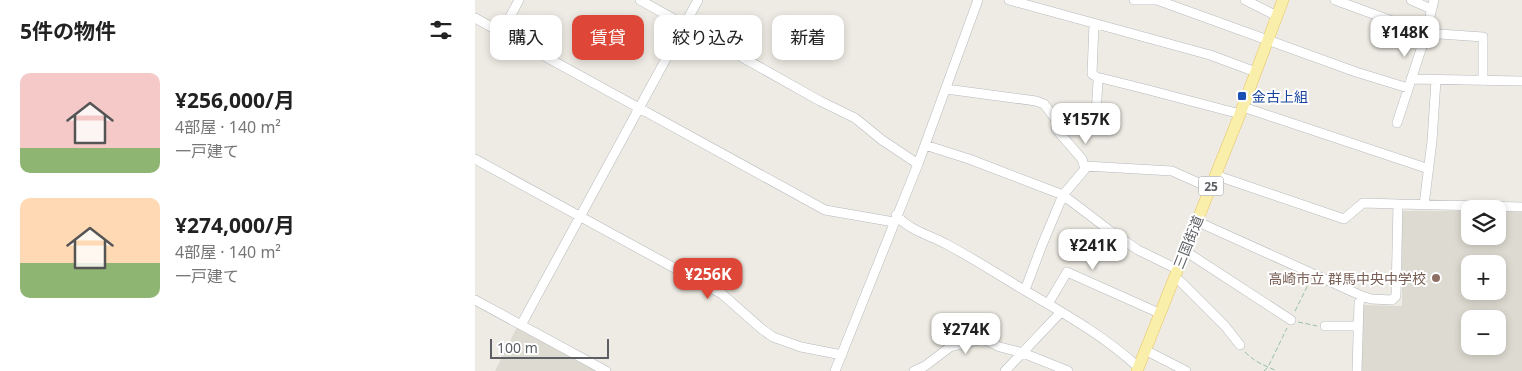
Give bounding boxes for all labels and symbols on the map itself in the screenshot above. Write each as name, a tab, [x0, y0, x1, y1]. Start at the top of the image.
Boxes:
pin: ¥148K	[1370, 15, 1440, 58]
place label: 金古上組	[1252, 87, 1308, 106]
marker: 金古上組	[1236, 90, 1248, 102]
pin: ¥157K	[1051, 102, 1121, 145]
road number: 25	[1199, 177, 1223, 196]
street label: 三国街道	[1169, 212, 1207, 272]
pin: ¥241K	[1058, 228, 1128, 271]
pin: ¥256K	[673, 258, 743, 300]
place label: 高崎市立 群馬中央中学校	[1268, 269, 1426, 288]
marker: 高崎市立 群馬中央中学校	[1430, 272, 1442, 284]
pin: ¥274K	[931, 312, 1001, 355]
scale bar	[490, 336, 609, 359]

